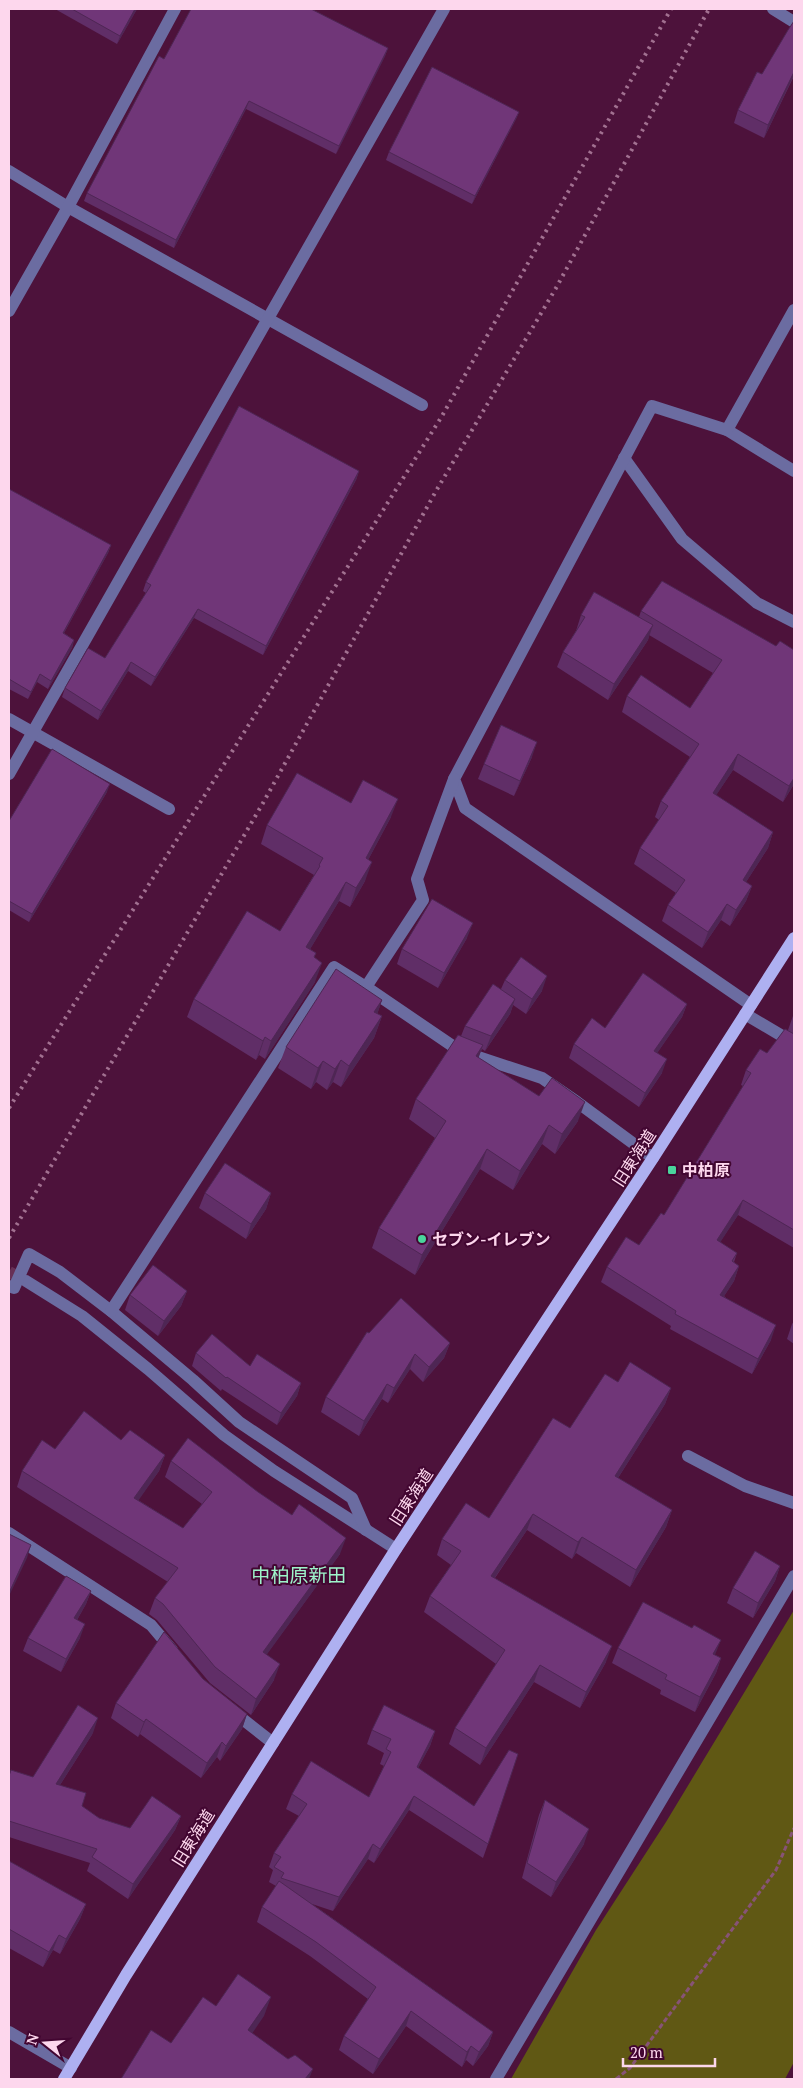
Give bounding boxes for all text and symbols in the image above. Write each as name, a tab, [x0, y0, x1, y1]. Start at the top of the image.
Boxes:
street label: 旧東海道	[607, 1125, 661, 1191]
place label: 中柏原	[682, 1159, 730, 1181]
marker: 中柏原	[666, 1164, 678, 1176]
place label: セブン-イレブン	[432, 1228, 551, 1250]
marker: セブン-イレブン	[416, 1233, 428, 1245]
street label: 旧東海道	[384, 1464, 438, 1530]
district label: 中柏原新田	[251, 1562, 347, 1587]
street label: 旧東海道	[167, 1805, 219, 1871]
north arrow	[20, 2018, 70, 2068]
text: N	[21, 2031, 43, 2047]
scale bar	[623, 2036, 716, 2068]
text: 20 m	[630, 2042, 663, 2062]

